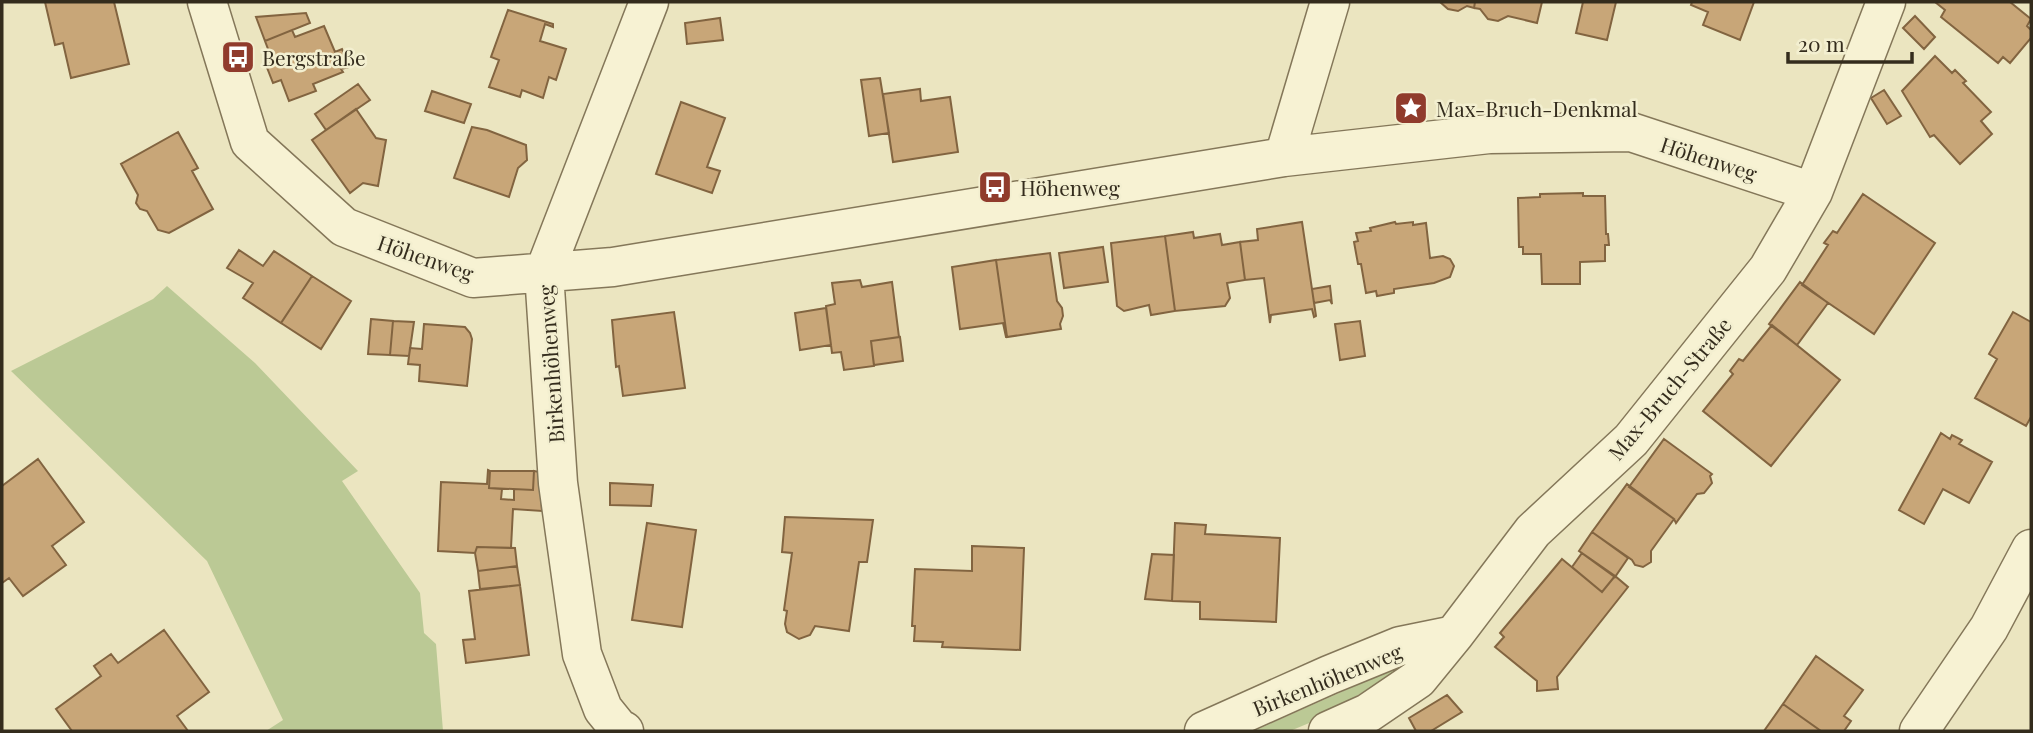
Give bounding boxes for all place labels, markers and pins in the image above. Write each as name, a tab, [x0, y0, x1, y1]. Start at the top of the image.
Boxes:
bus stop icon: Bergstraße	[219, 38, 257, 76]
place label: Bergstraße	[262, 43, 366, 71]
place icon: Max-Bruch-Denkmal	[1392, 89, 1430, 127]
place label: Max-Bruch-Denkmal	[1436, 94, 1638, 122]
bus stop icon: Höhenweg	[976, 168, 1014, 206]
place label: Höhenweg	[1020, 173, 1120, 201]

